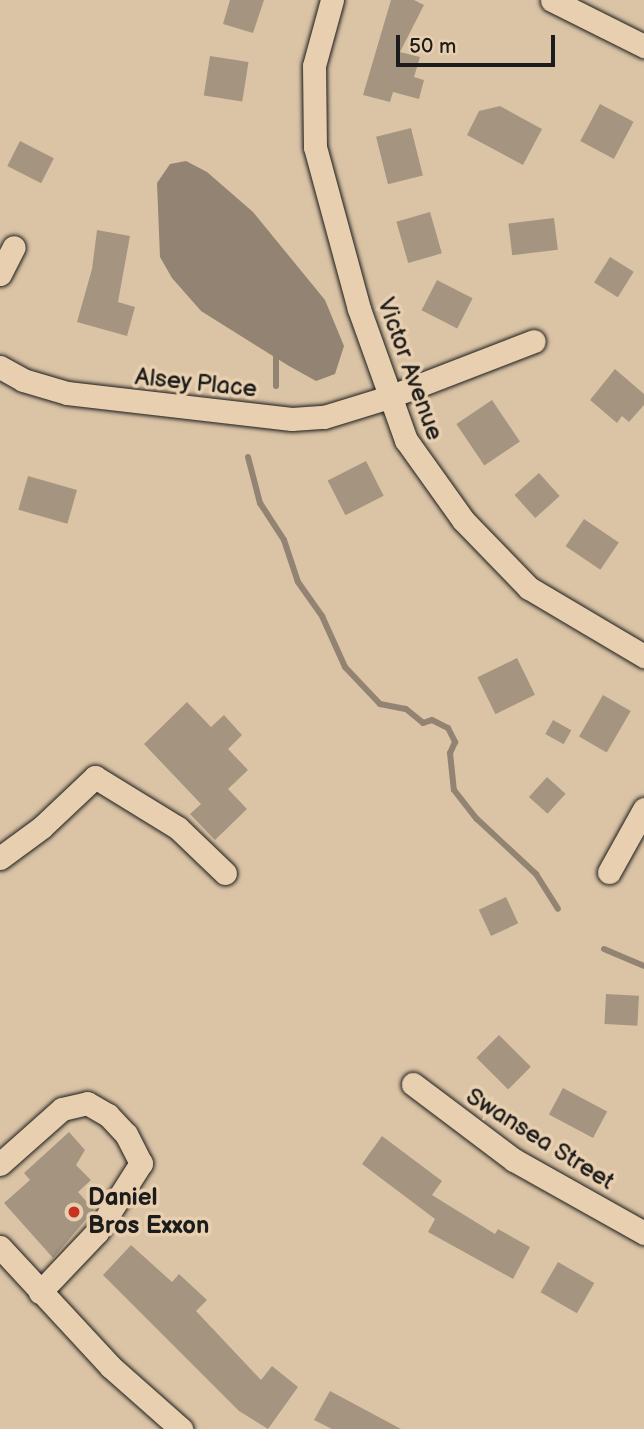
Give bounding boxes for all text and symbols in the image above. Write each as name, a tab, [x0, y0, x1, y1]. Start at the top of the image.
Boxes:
scale bar	[399, 21, 558, 65]
text: 50 m	[409, 34, 456, 59]
street label: Victor Avenue	[371, 294, 449, 444]
street label: Alsey Place	[133, 362, 259, 404]
street label: Swansea Street	[460, 1082, 620, 1196]
place label: Daniel Bros Exxon	[88, 1184, 209, 1240]
marker: Daniel Bros Exxon	[66, 1204, 82, 1220]

